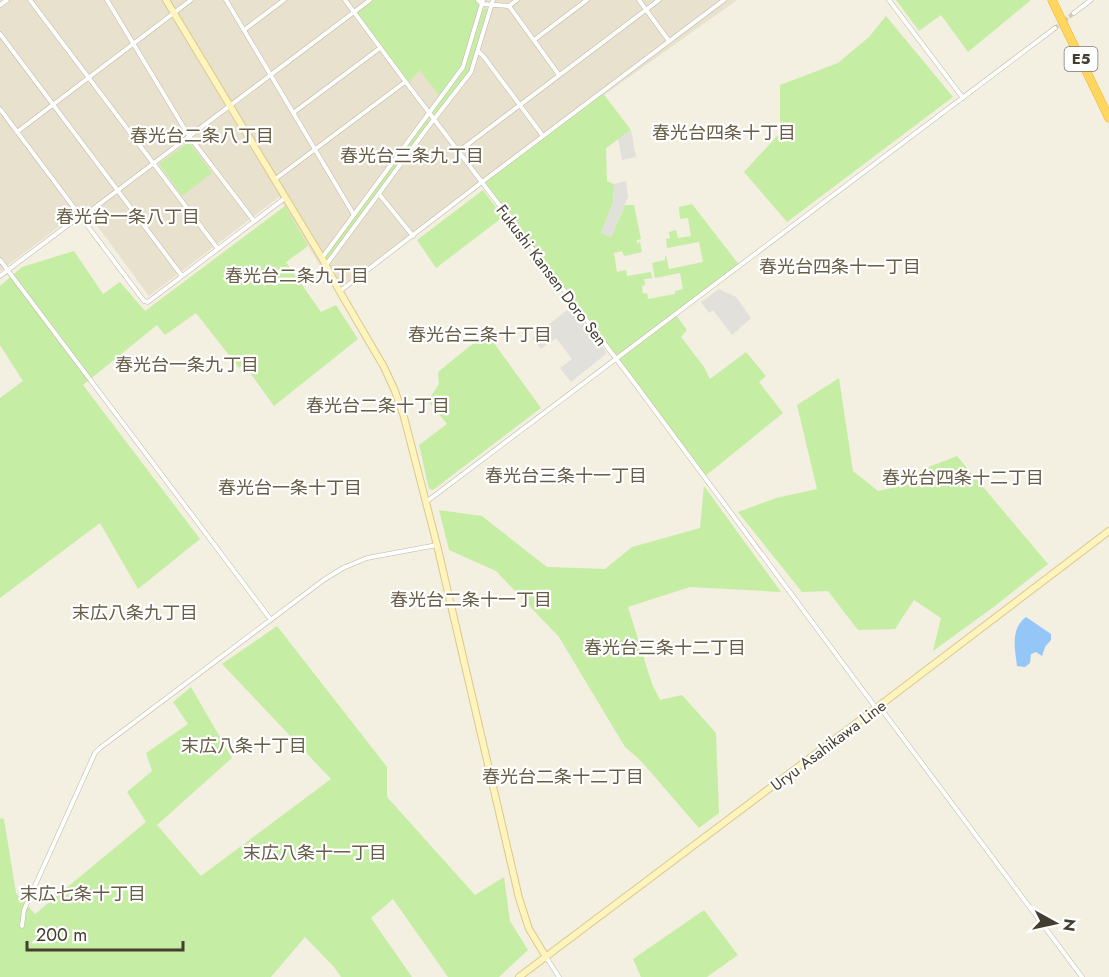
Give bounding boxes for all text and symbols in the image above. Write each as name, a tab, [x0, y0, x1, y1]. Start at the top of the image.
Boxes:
road number: E5	[1064, 47, 1098, 71]
district label: 春光台四条十丁目	[652, 120, 796, 146]
district label: 春光台二条八丁目	[130, 123, 274, 149]
district label: 春光台三条九丁目	[340, 143, 484, 169]
street label: Fukushi Kansen Doro Sen	[491, 200, 613, 351]
district label: 春光台一条八丁目	[56, 204, 200, 230]
district label: 春光台四条十一丁目	[759, 254, 921, 280]
district label: 春光台二条九丁目	[225, 263, 369, 289]
district label: 春光台三条十丁目	[408, 322, 552, 348]
district label: 春光台一条九丁目	[115, 352, 259, 378]
district label: 春光台二条十丁目	[306, 393, 450, 419]
district label: 春光台三条十一丁目	[485, 463, 647, 489]
district label: 春光台四条十二丁目	[882, 465, 1044, 491]
district label: 春光台一条十丁目	[218, 475, 362, 501]
district label: 春光台二条十一丁目	[390, 587, 552, 613]
district label: 末広八条九丁目	[72, 600, 198, 626]
district label: 春光台三条十二丁目	[584, 635, 746, 661]
street label: Uryu Asahikawa Line	[766, 694, 891, 797]
district label: 末広八条十丁目	[181, 733, 307, 759]
district label: 春光台二条十二丁目	[482, 764, 644, 790]
district label: 末広八条十一丁目	[243, 840, 387, 866]
district label: 末広七条十丁目	[20, 881, 146, 907]
north arrow	[1025, 893, 1085, 953]
scale bar	[27, 914, 183, 952]
text: N	[1057, 917, 1082, 933]
text: 200 m	[36, 922, 87, 948]

